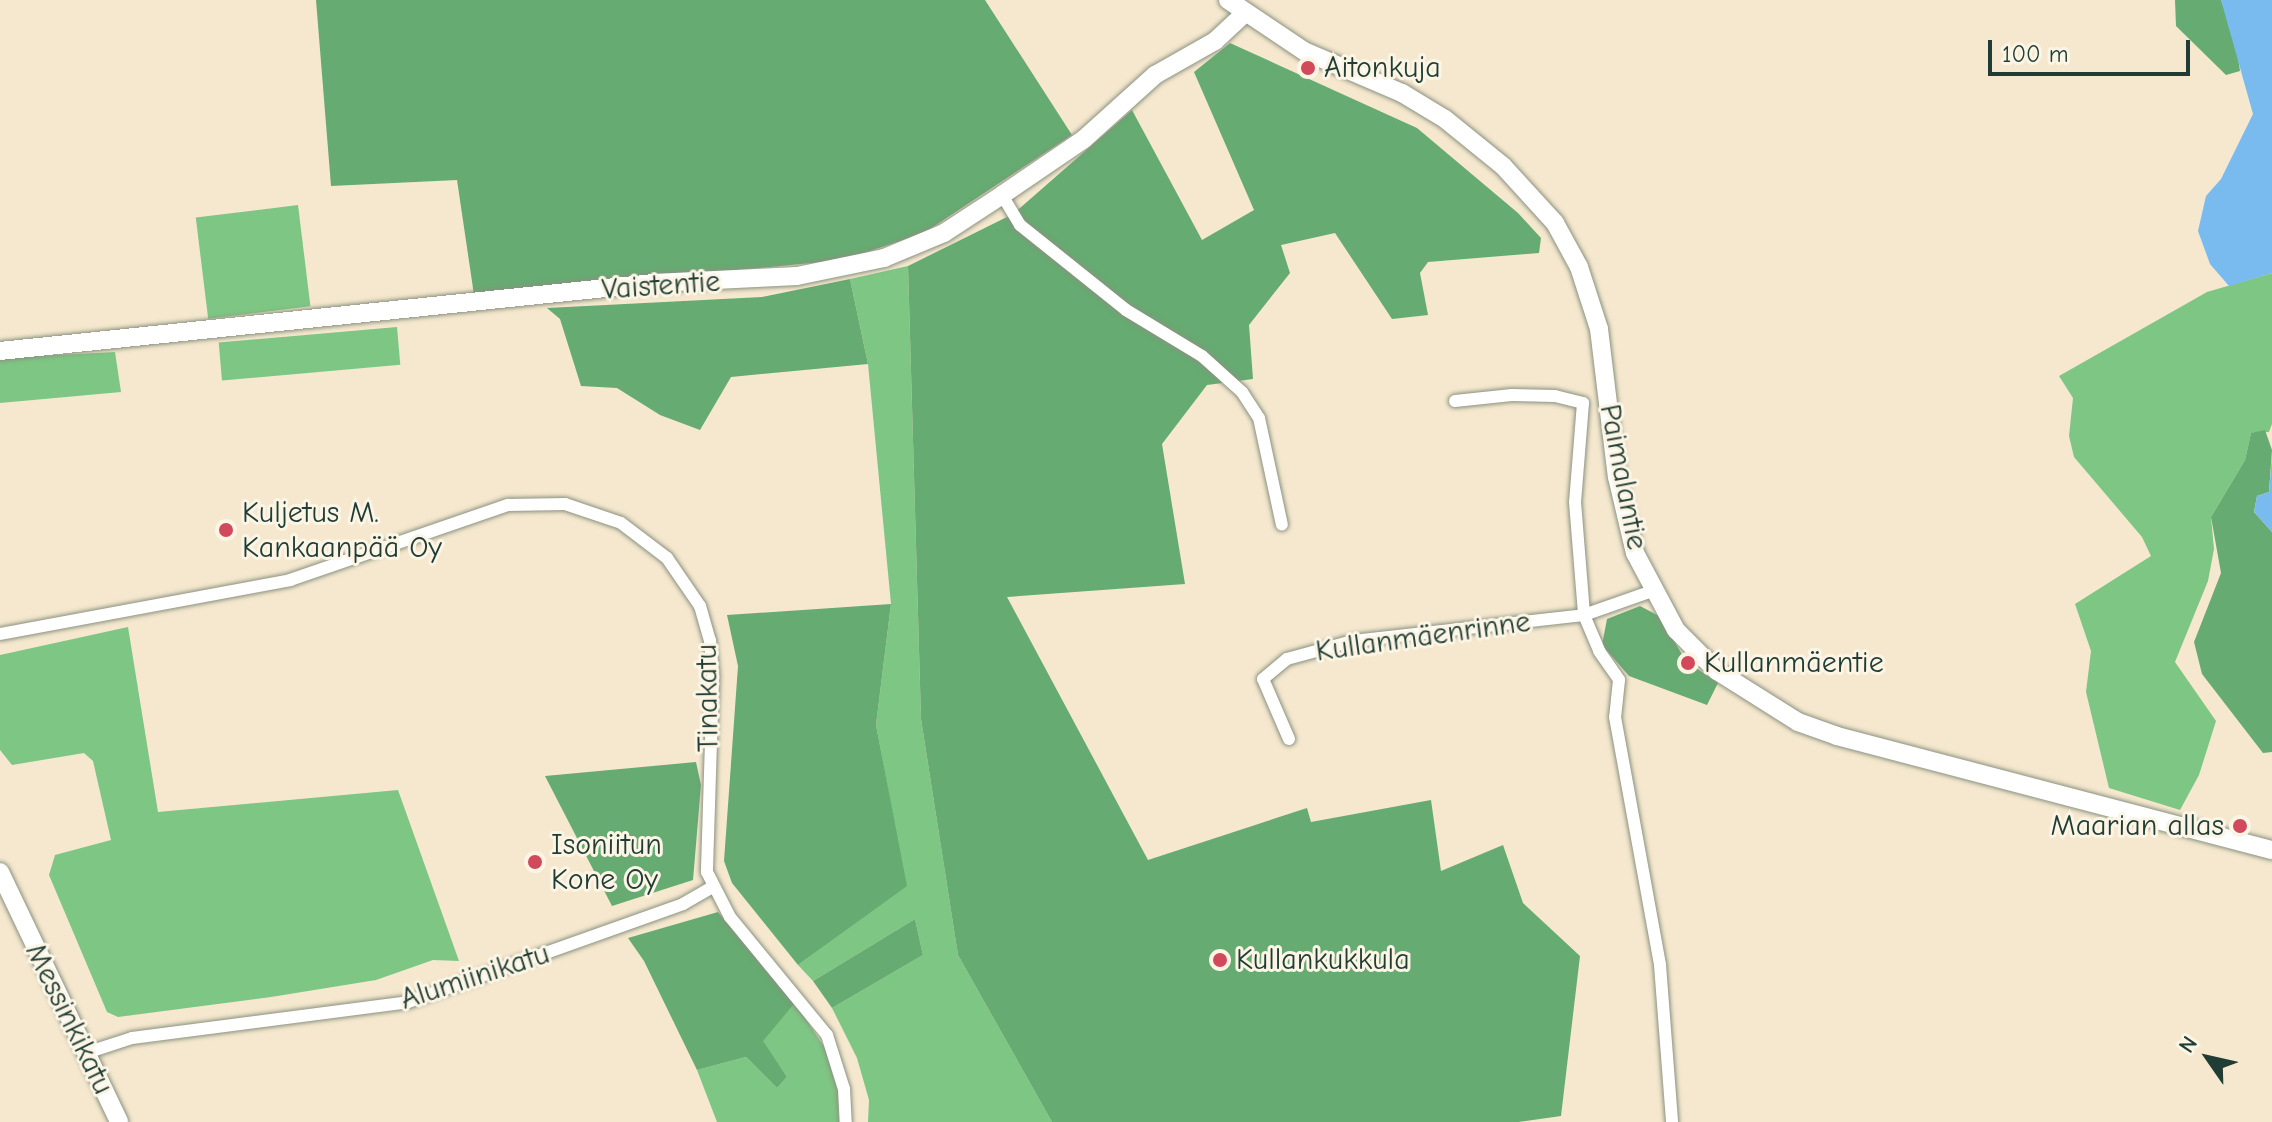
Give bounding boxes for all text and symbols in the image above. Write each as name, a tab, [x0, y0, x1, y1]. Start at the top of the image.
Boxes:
scale bar	[1992, 24, 2194, 74]
text: 100 m	[2002, 40, 2069, 68]
place label: Aitonkuja	[1324, 50, 1441, 86]
marker: Aitonkuja	[1299, 59, 1317, 77]
street label: Vaistentie	[600, 264, 722, 308]
street label: Paimalantie	[1591, 401, 1655, 553]
place label: Kuljetus M. Kankaanpää Oy	[242, 495, 442, 566]
marker: Kuljetus M. Kankaanpää Oy	[217, 521, 235, 539]
street label: Kullanmäenrinne	[1313, 604, 1533, 670]
street label: Tinakatu	[689, 644, 727, 752]
place label: Kullanmäentie	[1704, 645, 1884, 681]
marker: Kullanmäentie	[1679, 654, 1697, 672]
place label: Maarian allas	[2051, 808, 2224, 844]
marker: Maarian allas	[2231, 817, 2249, 835]
place label: Isoniitun Kone Oy	[551, 827, 662, 898]
marker: Isoniitun Kone Oy	[526, 853, 544, 871]
street label: Alumiinikatu	[396, 936, 554, 1018]
street label: Messinkikatu	[17, 938, 121, 1100]
place label: Kullankukkula	[1236, 942, 1410, 978]
marker: Kullankukkula	[1211, 951, 1229, 969]
north arrow	[2168, 1018, 2248, 1098]
text: N	[2173, 1031, 2203, 1058]

